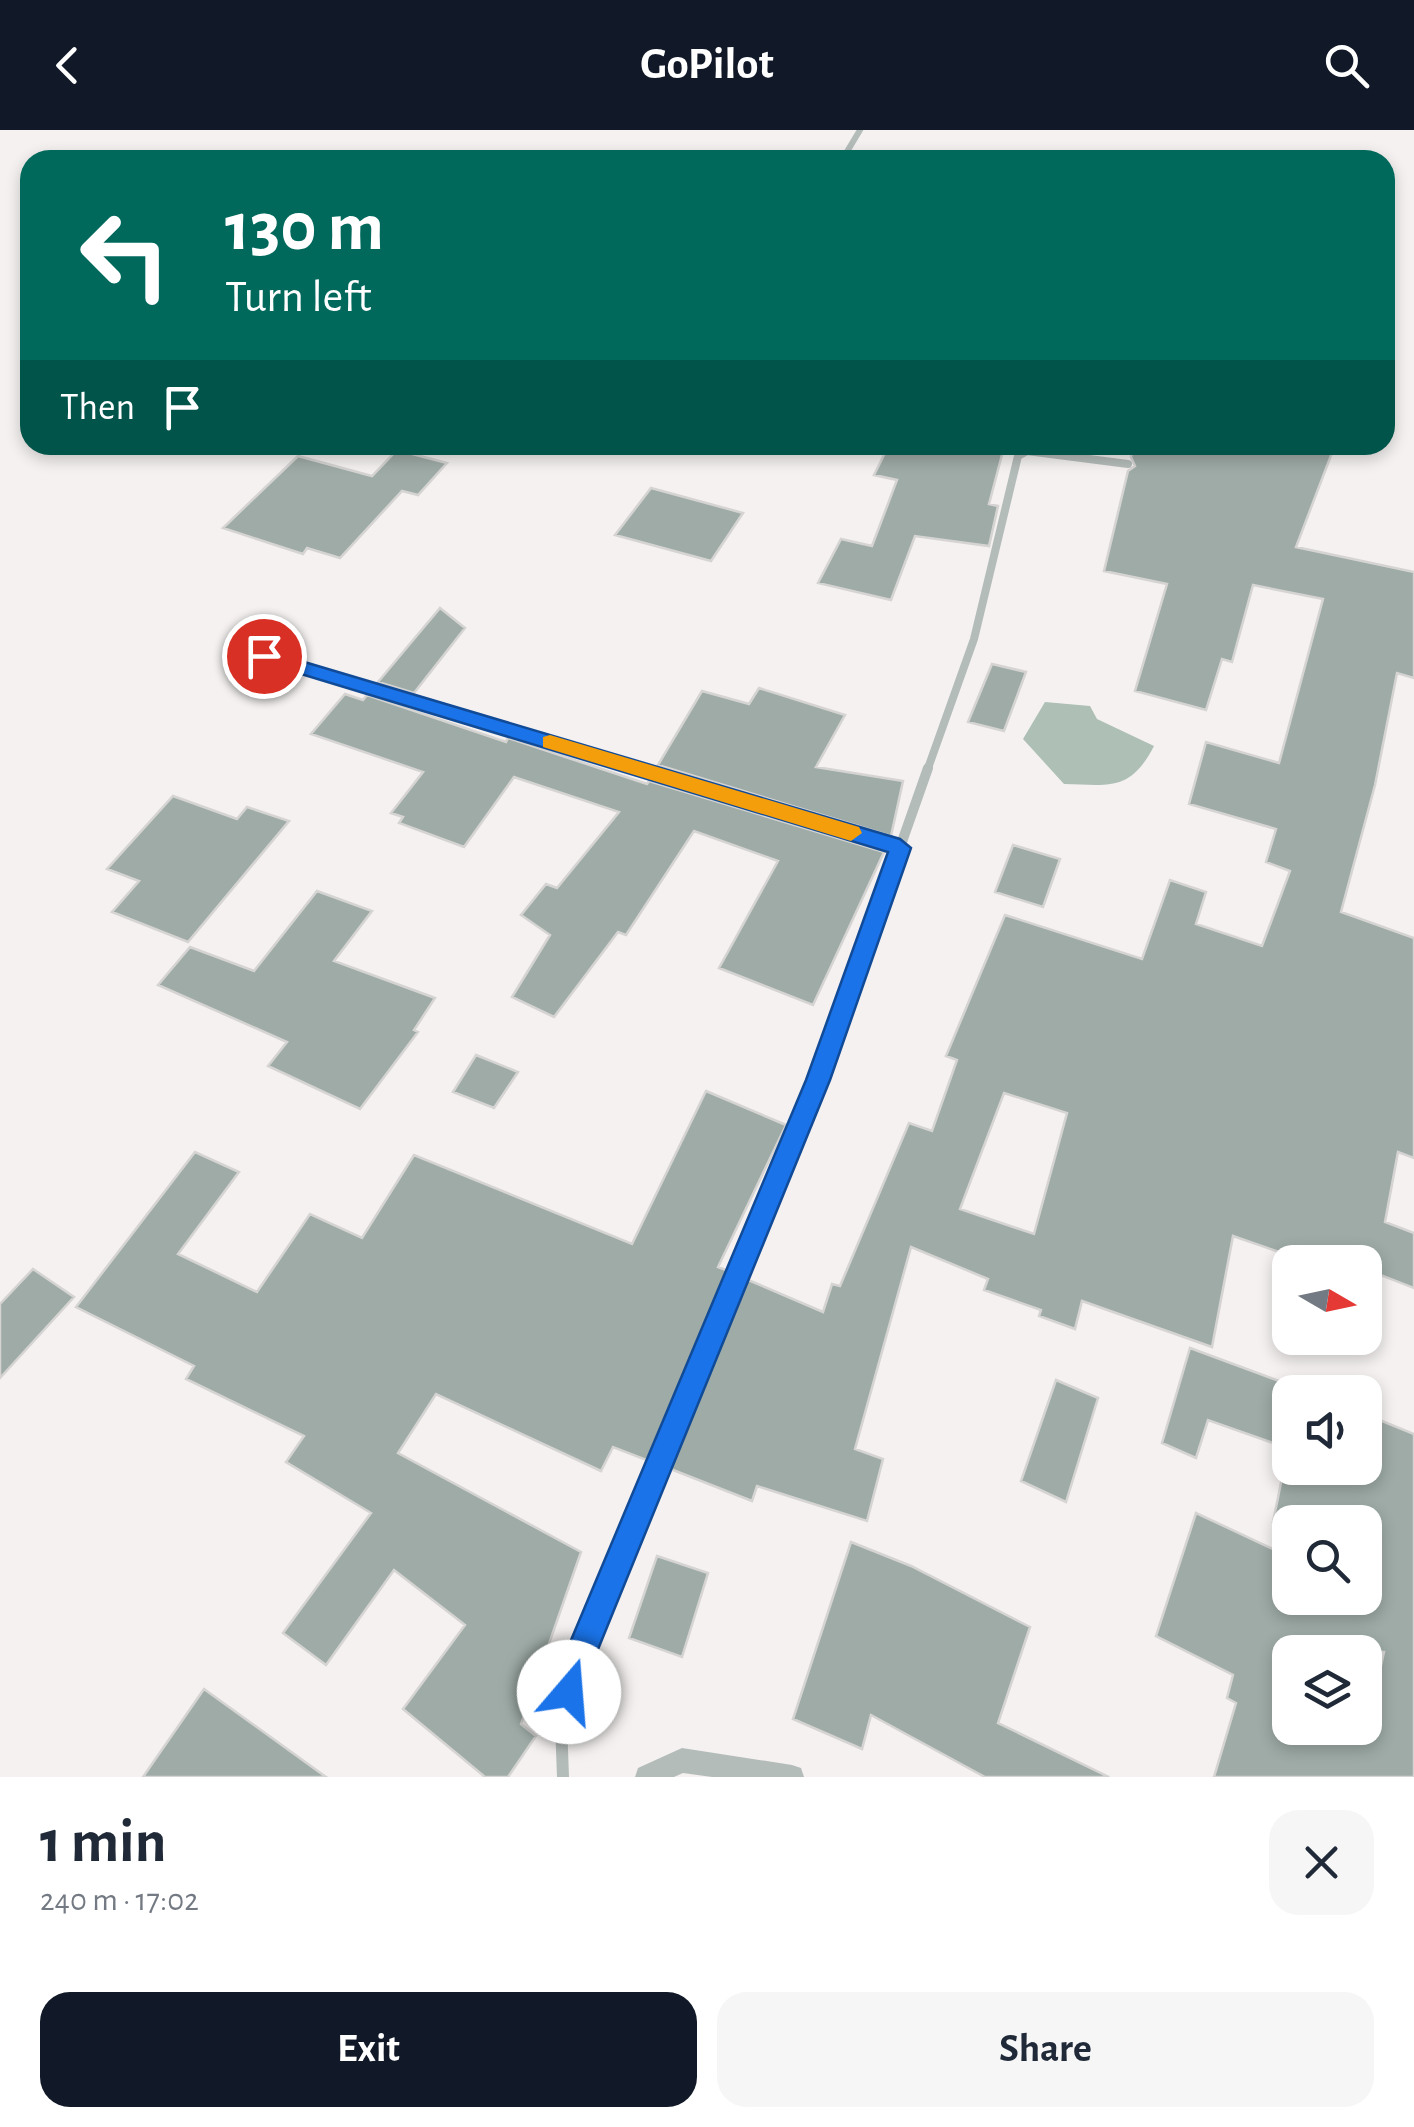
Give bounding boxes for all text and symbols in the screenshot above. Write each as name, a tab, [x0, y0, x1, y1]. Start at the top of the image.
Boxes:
icon: back	[40, 38, 95, 93]
icon: search	[1319, 38, 1374, 93]
text: GoPilot	[640, 42, 774, 87]
icon: left	[60, 190, 190, 320]
text: 130 m	[225, 193, 384, 263]
text: Turn left	[225, 275, 372, 320]
icon: arrive	[155, 380, 210, 435]
text: Then	[60, 389, 135, 427]
pin	[222, 614, 307, 699]
icon: arrive	[237, 629, 292, 684]
north arrow	[1272, 1245, 1382, 1355]
map controls	[1272, 1245, 1382, 1745]
button: sound	[1272, 1375, 1382, 1485]
button: search	[1272, 1505, 1382, 1615]
button: layers	[1272, 1635, 1382, 1745]
position arrow	[517, 1640, 621, 1744]
button: close	[1269, 1810, 1374, 1915]
text: 1 min	[40, 1813, 166, 1873]
text: 240 m · 17:02	[40, 1884, 199, 1916]
button: Exit	[40, 1992, 697, 2107]
button: Share	[717, 1992, 1374, 2107]

